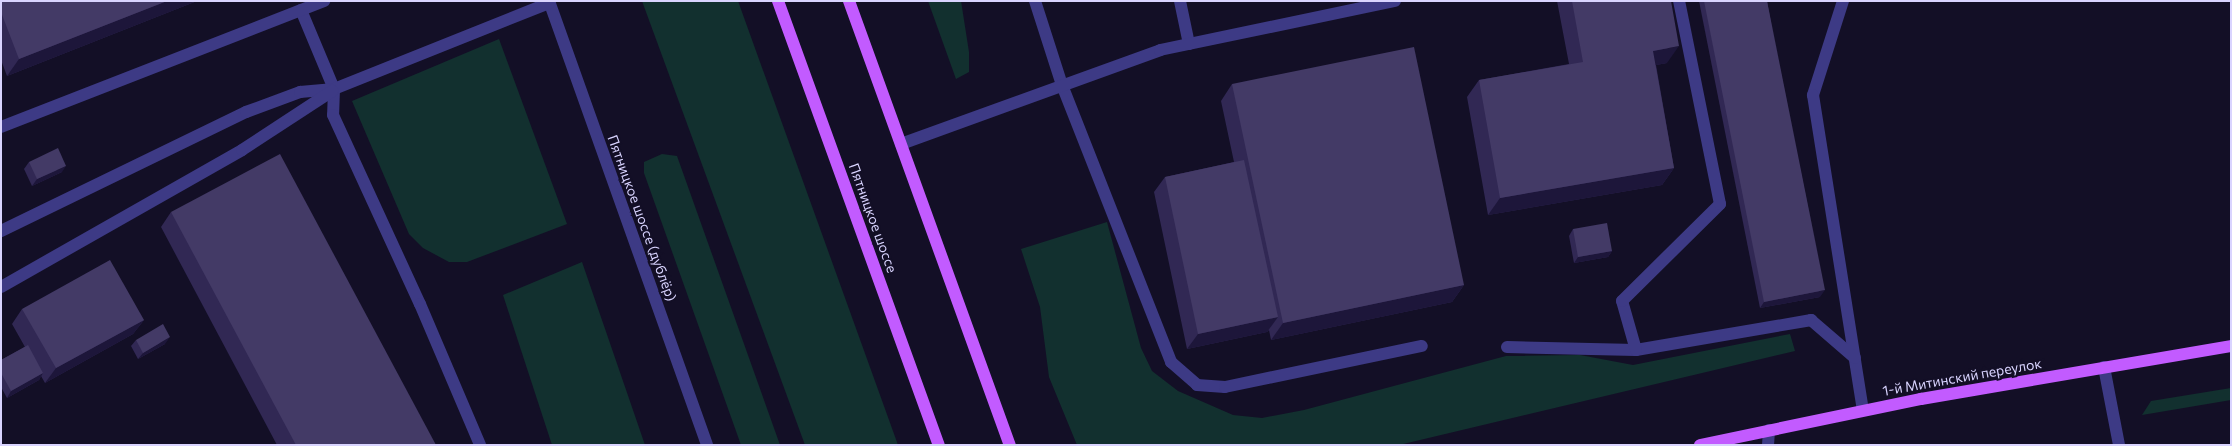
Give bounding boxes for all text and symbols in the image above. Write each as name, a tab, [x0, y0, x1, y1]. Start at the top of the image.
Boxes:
street label: Пятницкое шоссе (дублёр)	[604, 133, 680, 303]
street label: Пятницкое шоссе	[845, 161, 901, 275]
street label: 1-й Митинский переулок	[1881, 355, 2043, 399]

